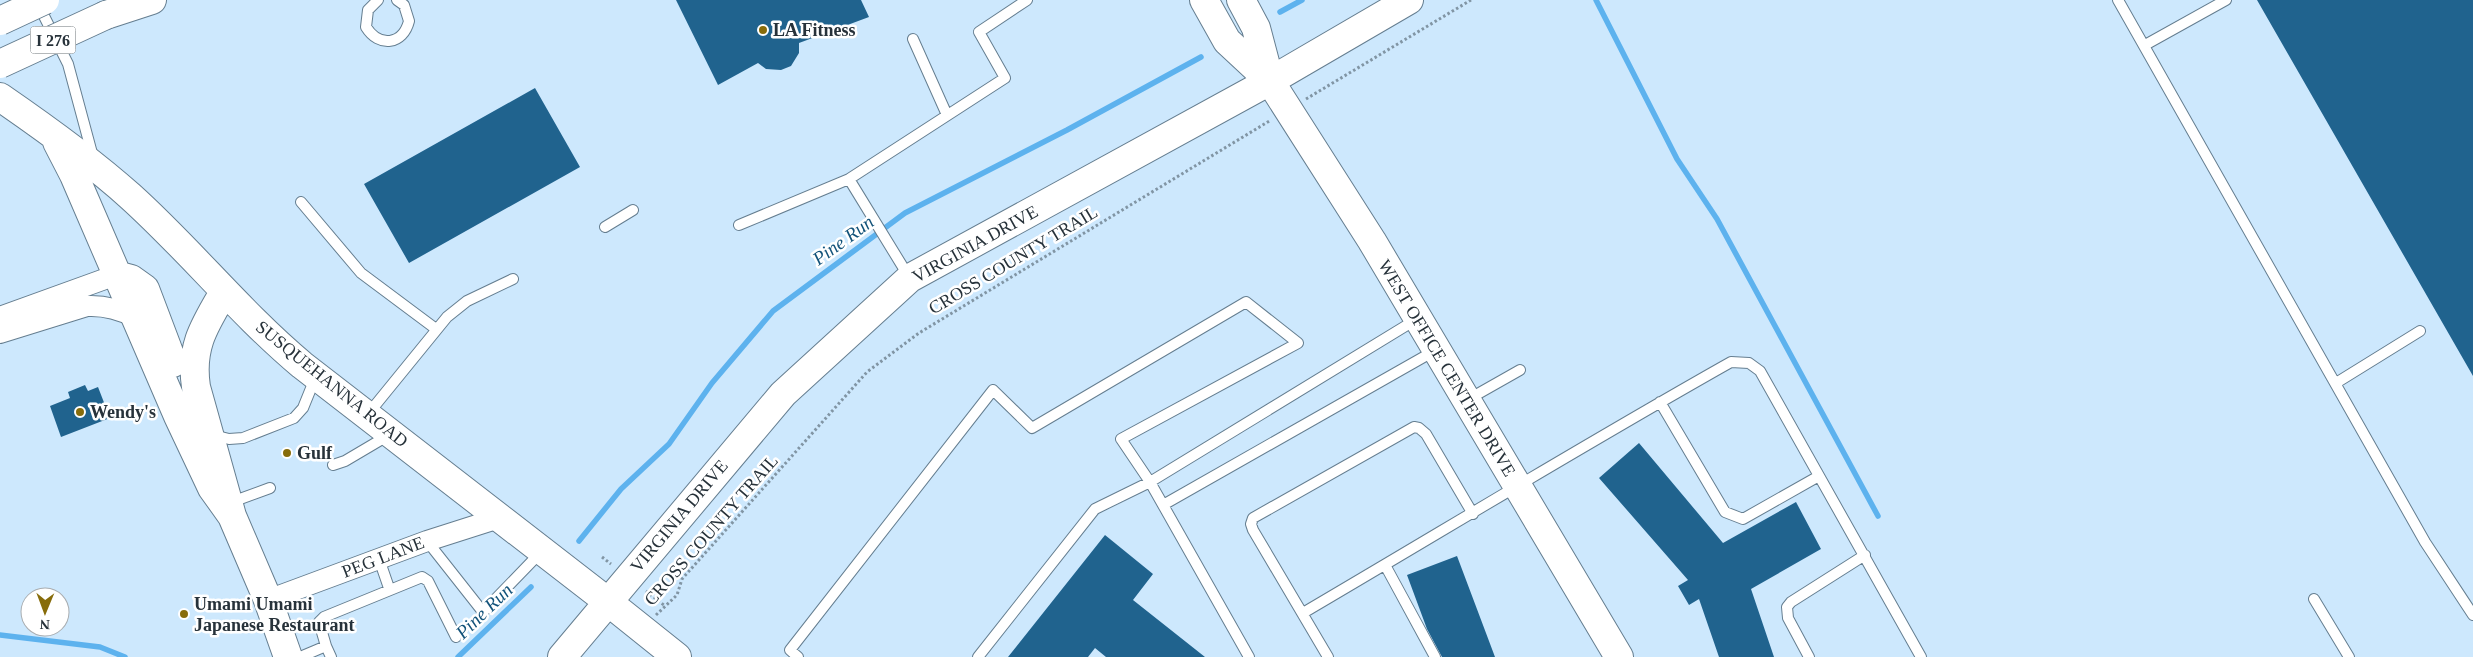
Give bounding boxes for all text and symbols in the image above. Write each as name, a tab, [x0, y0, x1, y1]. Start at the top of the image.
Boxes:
place label: LA Fitness	[773, 20, 856, 40]
marker: LA Fitness	[757, 24, 769, 36]
road number: I 276	[30, 26, 76, 54]
street label: VIRGINIA DRIVE	[909, 201, 1041, 287]
street label: CROSS COUNTY TRAIL	[925, 202, 1101, 318]
water label: Pine Run	[808, 211, 878, 270]
street label: WEST OFFICE CENTER DRIVE	[1374, 256, 1520, 480]
street label: SUSQUEHANNA ROAD	[252, 317, 412, 451]
place label: Wendy's	[90, 402, 156, 422]
marker: Wendy's	[74, 406, 86, 418]
place label: Gulf	[297, 443, 333, 463]
marker: Gulf	[281, 447, 293, 459]
street label: CROSS COUNTY TRAIL	[640, 451, 782, 609]
street label: VIRGINIA DRIVE	[626, 456, 732, 576]
street label: PEG LANE	[339, 532, 427, 582]
water label: Pine Run	[451, 579, 517, 644]
north arrow	[20, 587, 70, 637]
place label: Umami Umami Japanese Restaurant	[194, 594, 355, 635]
marker: Umami Umami Japanese Restaurant	[178, 608, 190, 620]
text: N	[40, 617, 50, 632]

